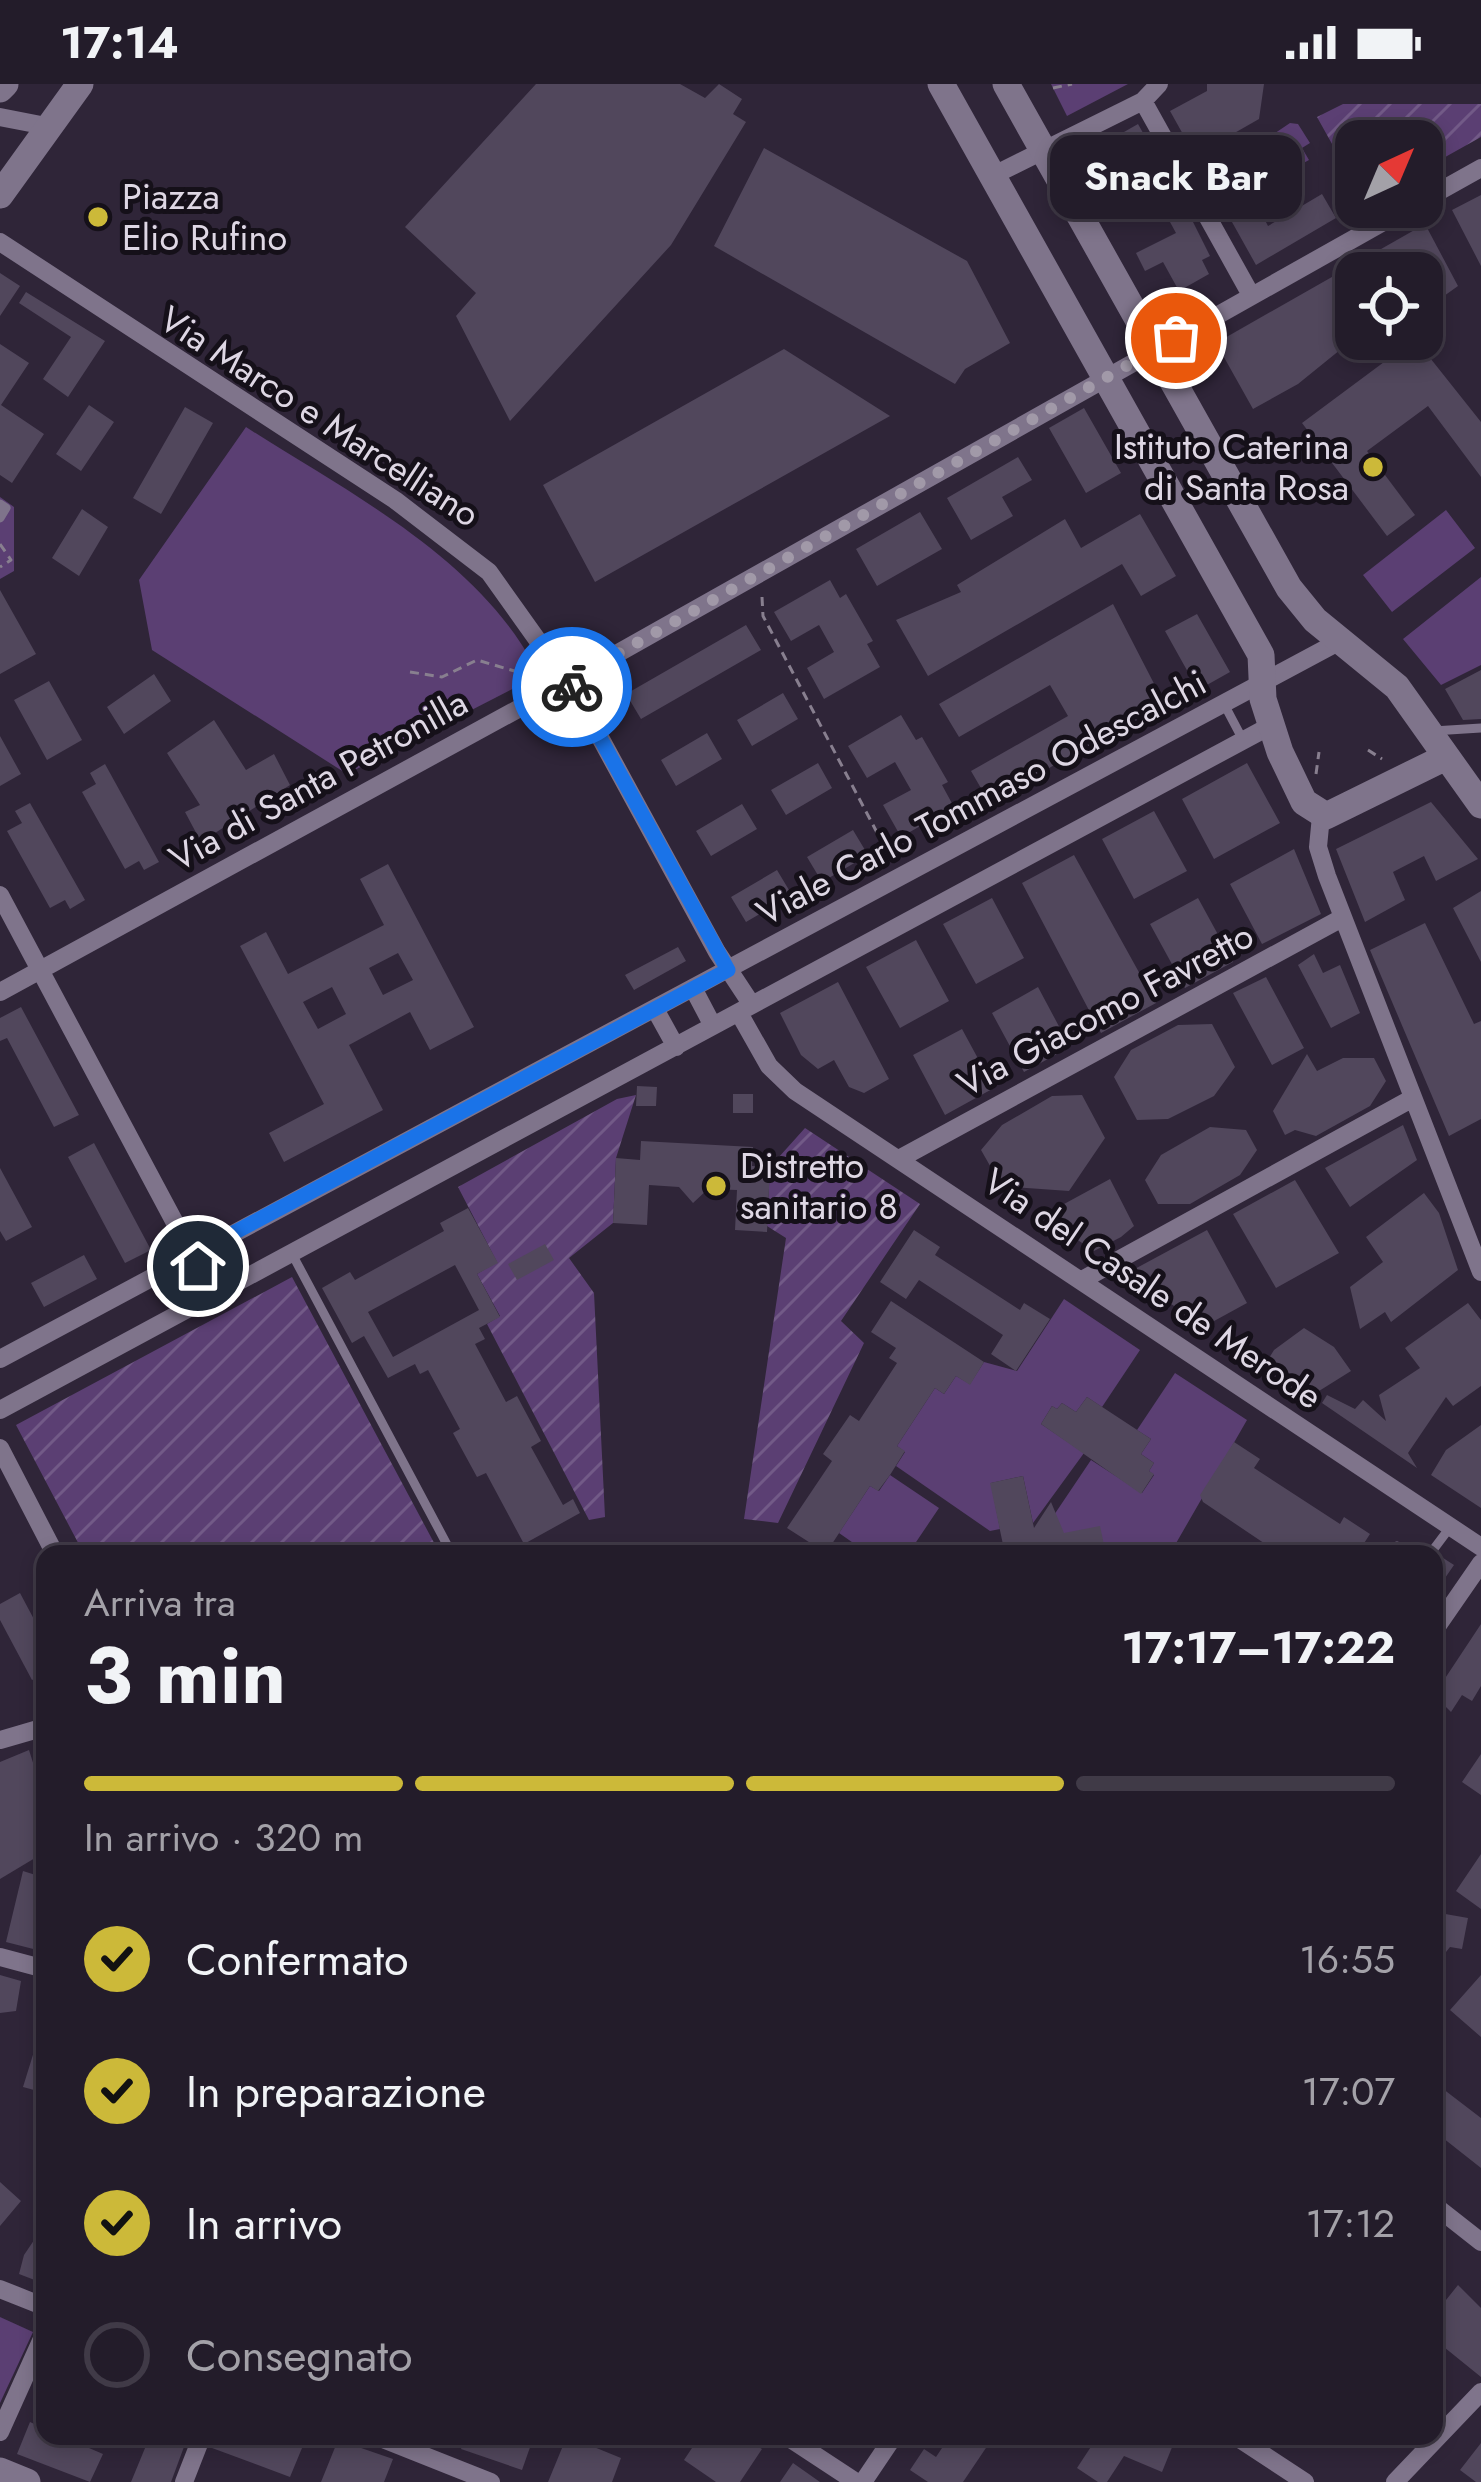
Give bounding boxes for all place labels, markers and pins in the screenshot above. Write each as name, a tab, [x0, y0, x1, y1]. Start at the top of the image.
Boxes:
callout: Snack Bar	[1050, 134, 1302, 218]
place label: Piazza Elio Rufino	[122, 170, 287, 263]
marker: Piazza Elio Rufino	[85, 204, 111, 230]
pin	[1125, 287, 1227, 389]
place label: Istituto Caterina di Santa Rosa	[1114, 420, 1349, 513]
marker: Istituto Caterina di Santa Rosa	[1360, 454, 1386, 480]
place label: Distretto sanitario 8	[740, 1139, 898, 1232]
marker: Distretto sanitario 8	[703, 1173, 729, 1199]
pin	[147, 1215, 249, 1317]

